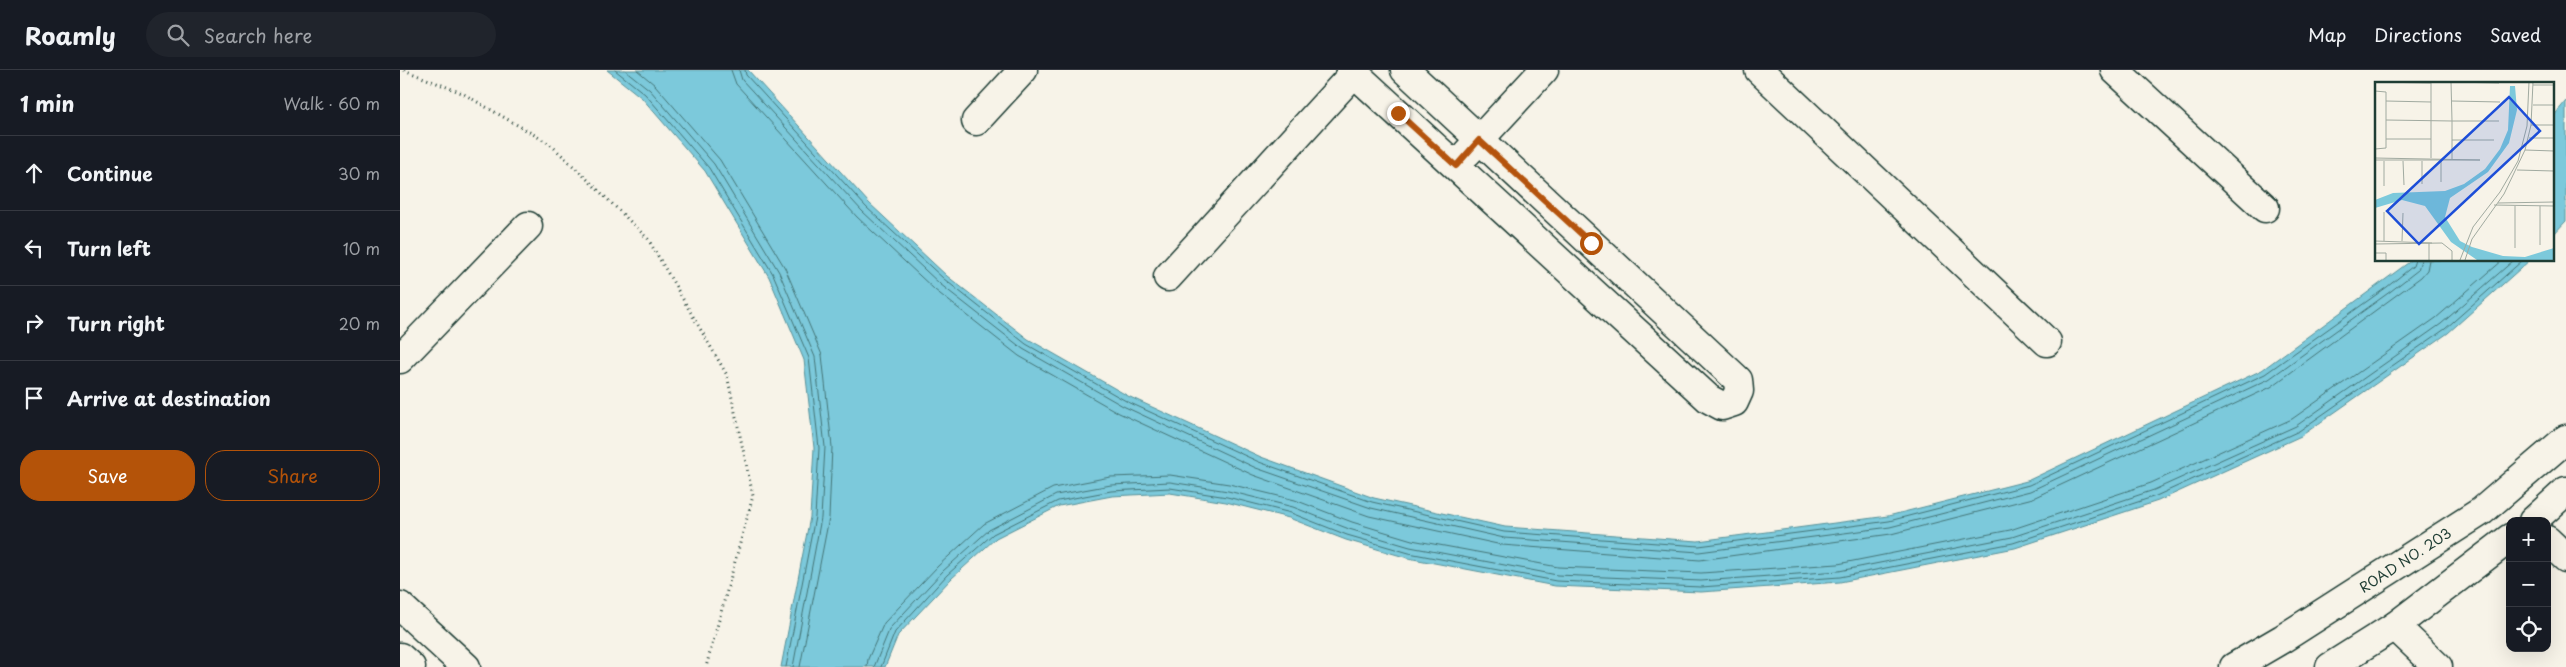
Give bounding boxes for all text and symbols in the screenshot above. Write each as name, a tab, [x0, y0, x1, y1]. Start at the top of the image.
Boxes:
search box	[146, 12, 496, 57]
text: Roamly	[25, 17, 116, 53]
icon: search	[164, 21, 192, 49]
text: Search here	[204, 21, 312, 49]
text: Map	[2308, 21, 2346, 48]
text: Directions	[2374, 21, 2462, 48]
text: Saved	[2490, 21, 2541, 48]
inset map	[2375, 82, 2554, 261]
text: 1 min	[20, 87, 74, 119]
text: Walk · 60 m	[283, 91, 380, 115]
route end	[1387, 102, 1410, 125]
icon: ahead	[20, 159, 48, 187]
text: Continue	[67, 159, 153, 187]
text: 30 m	[338, 161, 380, 185]
route start	[1580, 232, 1603, 255]
icon: left	[20, 234, 48, 262]
text: Turn left	[67, 234, 151, 262]
text: 10 m	[343, 236, 380, 260]
icon: right	[20, 309, 48, 337]
text: Turn right	[67, 309, 165, 337]
text: 20 m	[339, 311, 380, 335]
icon: arrive	[20, 384, 48, 412]
text: Arrive at destination	[67, 384, 271, 412]
button: Save	[20, 450, 195, 501]
button: Share	[205, 450, 380, 501]
map controls	[2506, 517, 2551, 652]
button: +	[2506, 517, 2551, 562]
street label: ROAD NO. 203	[2355, 522, 2455, 598]
button: −	[2506, 562, 2551, 607]
button: locate	[2506, 607, 2551, 652]

